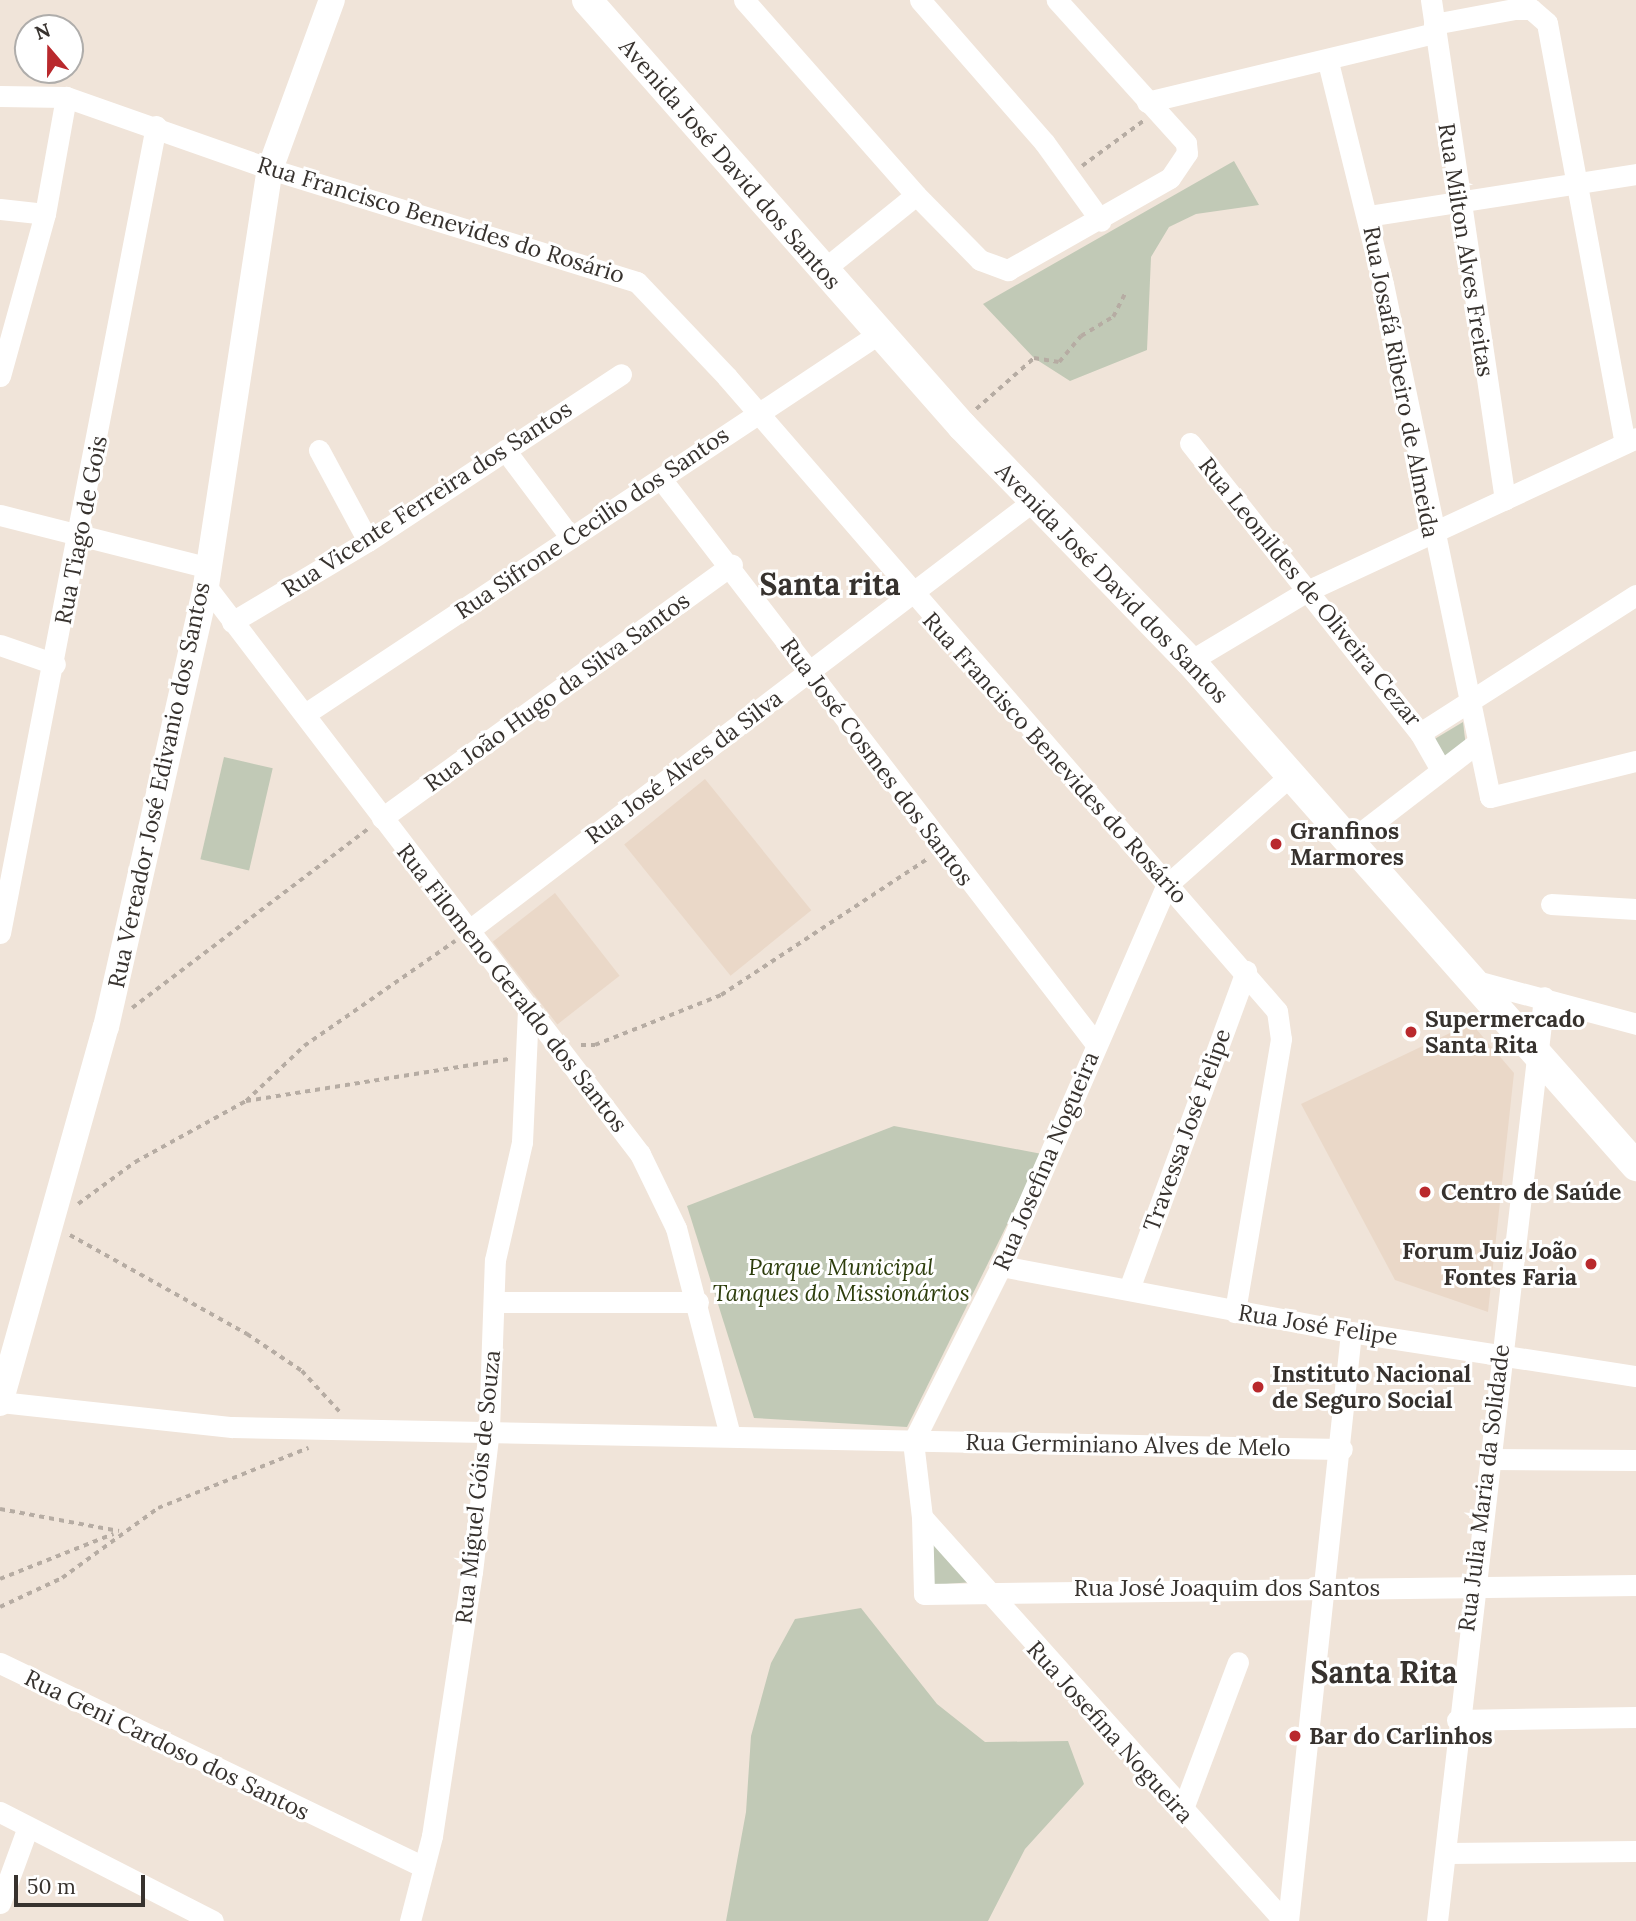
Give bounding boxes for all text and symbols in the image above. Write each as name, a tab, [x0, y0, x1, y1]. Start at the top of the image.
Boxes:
north arrow	[14, 14, 84, 84]
text: N	[31, 17, 54, 45]
street label: Avenida José David dos Santos	[614, 33, 846, 295]
street label: Rua Milton Alves Freitas	[1432, 121, 1500, 379]
street label: Rua Francisco Benevides do Rosário	[254, 151, 628, 289]
street label: Rua Josafá Ribeiro de Almeida	[1357, 224, 1445, 540]
street label: Rua Vicente Ferreira dos Santos	[277, 395, 577, 603]
street label: Rua Sifrone Cecilio dos Santos	[450, 421, 734, 625]
street label: Rua Tiago de Gois	[49, 433, 113, 627]
street label: Rua Leonildes de Oliveira Cezar	[1193, 452, 1427, 732]
street label: Avenida José David dos Santos	[990, 457, 1234, 709]
district label: Santa rita	[760, 566, 900, 602]
street label: Rua Vereador José Edivanio dos Santos	[102, 579, 216, 991]
street label: Rua João Hugo da Silva Santos	[419, 587, 695, 797]
street label: Rua Francisco Benevides do Rosário	[917, 607, 1193, 909]
street label: Rua José Cosmes dos Santos	[775, 633, 979, 891]
street label: Rua José Alves da Silva	[580, 684, 788, 850]
place label: Granfinos Marmores	[1290, 817, 1404, 871]
marker: Granfinos Marmores	[1268, 836, 1284, 852]
street label: Rua Filomeno Geraldo dos Santos	[391, 838, 633, 1138]
place label: Supermercado Santa Rita	[1425, 1005, 1585, 1059]
marker: Supermercado Santa Rita	[1403, 1024, 1419, 1040]
street label: Travessa José Felipe	[1137, 1025, 1237, 1235]
street label: Rua Josefina Nogueira	[987, 1047, 1105, 1275]
place label: Centro de Saúde	[1441, 1178, 1621, 1206]
marker: Centro de Saúde	[1415, 1182, 1435, 1202]
place label: Forum Juiz João Fontes Faria	[1402, 1237, 1577, 1291]
park label: Parque Municipal Tanques do Missionários	[712, 1253, 970, 1307]
marker: Forum Juiz João Fontes Faria	[1583, 1256, 1599, 1272]
street label: Rua José Felipe	[1236, 1299, 1400, 1351]
street label: Rua Julia Maria da Solidade	[1453, 1343, 1515, 1633]
street label: Rua Miguel Góis de Souza	[450, 1349, 506, 1625]
place label: Instituto Nacional de Seguro Social	[1272, 1360, 1471, 1414]
marker: Instituto Nacional de Seguro Social	[1250, 1379, 1266, 1395]
street label: Rua Germiniano Alves de Melo	[965, 1428, 1291, 1462]
street label: Rua José Joaquim dos Santos	[1074, 1574, 1380, 1602]
street label: Rua Josefina Nogueira	[1021, 1635, 1199, 1829]
district label: Santa Rita	[1311, 1654, 1457, 1690]
street label: Rua Geni Cardoso dos Santos	[20, 1664, 314, 1826]
place label: Bar do Carlinhos	[1309, 1722, 1493, 1750]
marker: Bar do Carlinhos	[1287, 1728, 1303, 1744]
scale bar	[18, 1862, 149, 1906]
text: 50 m	[27, 1873, 76, 1900]

